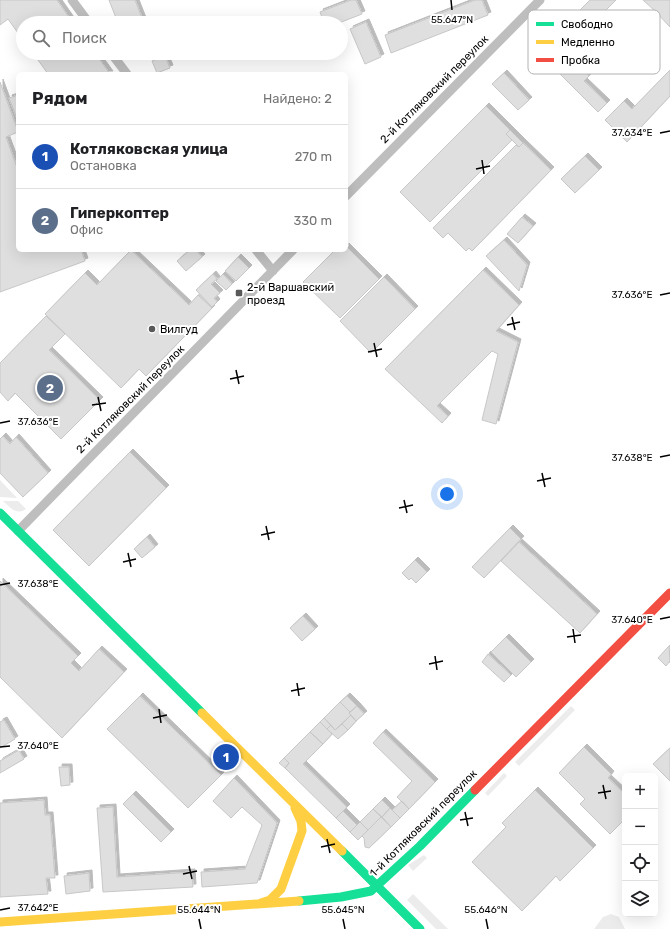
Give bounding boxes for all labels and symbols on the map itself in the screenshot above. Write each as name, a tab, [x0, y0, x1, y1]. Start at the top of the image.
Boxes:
legend	[528, 10, 660, 74]
text: 55.647°N	[431, 14, 473, 26]
text: Свободно	[561, 18, 613, 31]
street label: 2-й Котляковский переулок	[378, 33, 491, 146]
text: Медленно	[561, 36, 615, 49]
text: Пробка	[561, 54, 600, 67]
text: 37.634°E	[611, 127, 653, 139]
place label: 2-й Варшавский проезд	[247, 281, 334, 307]
marker: 2-й Варшавский проезд	[234, 288, 244, 298]
text: 37.636°E	[612, 289, 652, 301]
place label: Вилгуд	[160, 323, 198, 336]
marker: Вилгуд	[147, 324, 157, 334]
street label: 2-й Котляковский переулок	[74, 343, 187, 456]
pin: 2	[37, 373, 63, 403]
text: 37.636°E	[18, 416, 58, 428]
text: 37.638°E	[611, 452, 653, 464]
your location	[437, 484, 457, 504]
text: 37.638°E	[17, 578, 59, 590]
text: 37.640°E	[611, 614, 653, 626]
text: 37.640°E	[17, 740, 59, 752]
pin: 1	[213, 742, 239, 772]
street label: 1-й Котляковский переулок	[367, 767, 480, 880]
text: 37.642°E	[18, 902, 58, 914]
text: 55.644°N	[177, 904, 221, 916]
text: 55.645°N	[321, 904, 365, 916]
text: 55.646°N	[464, 904, 508, 916]

